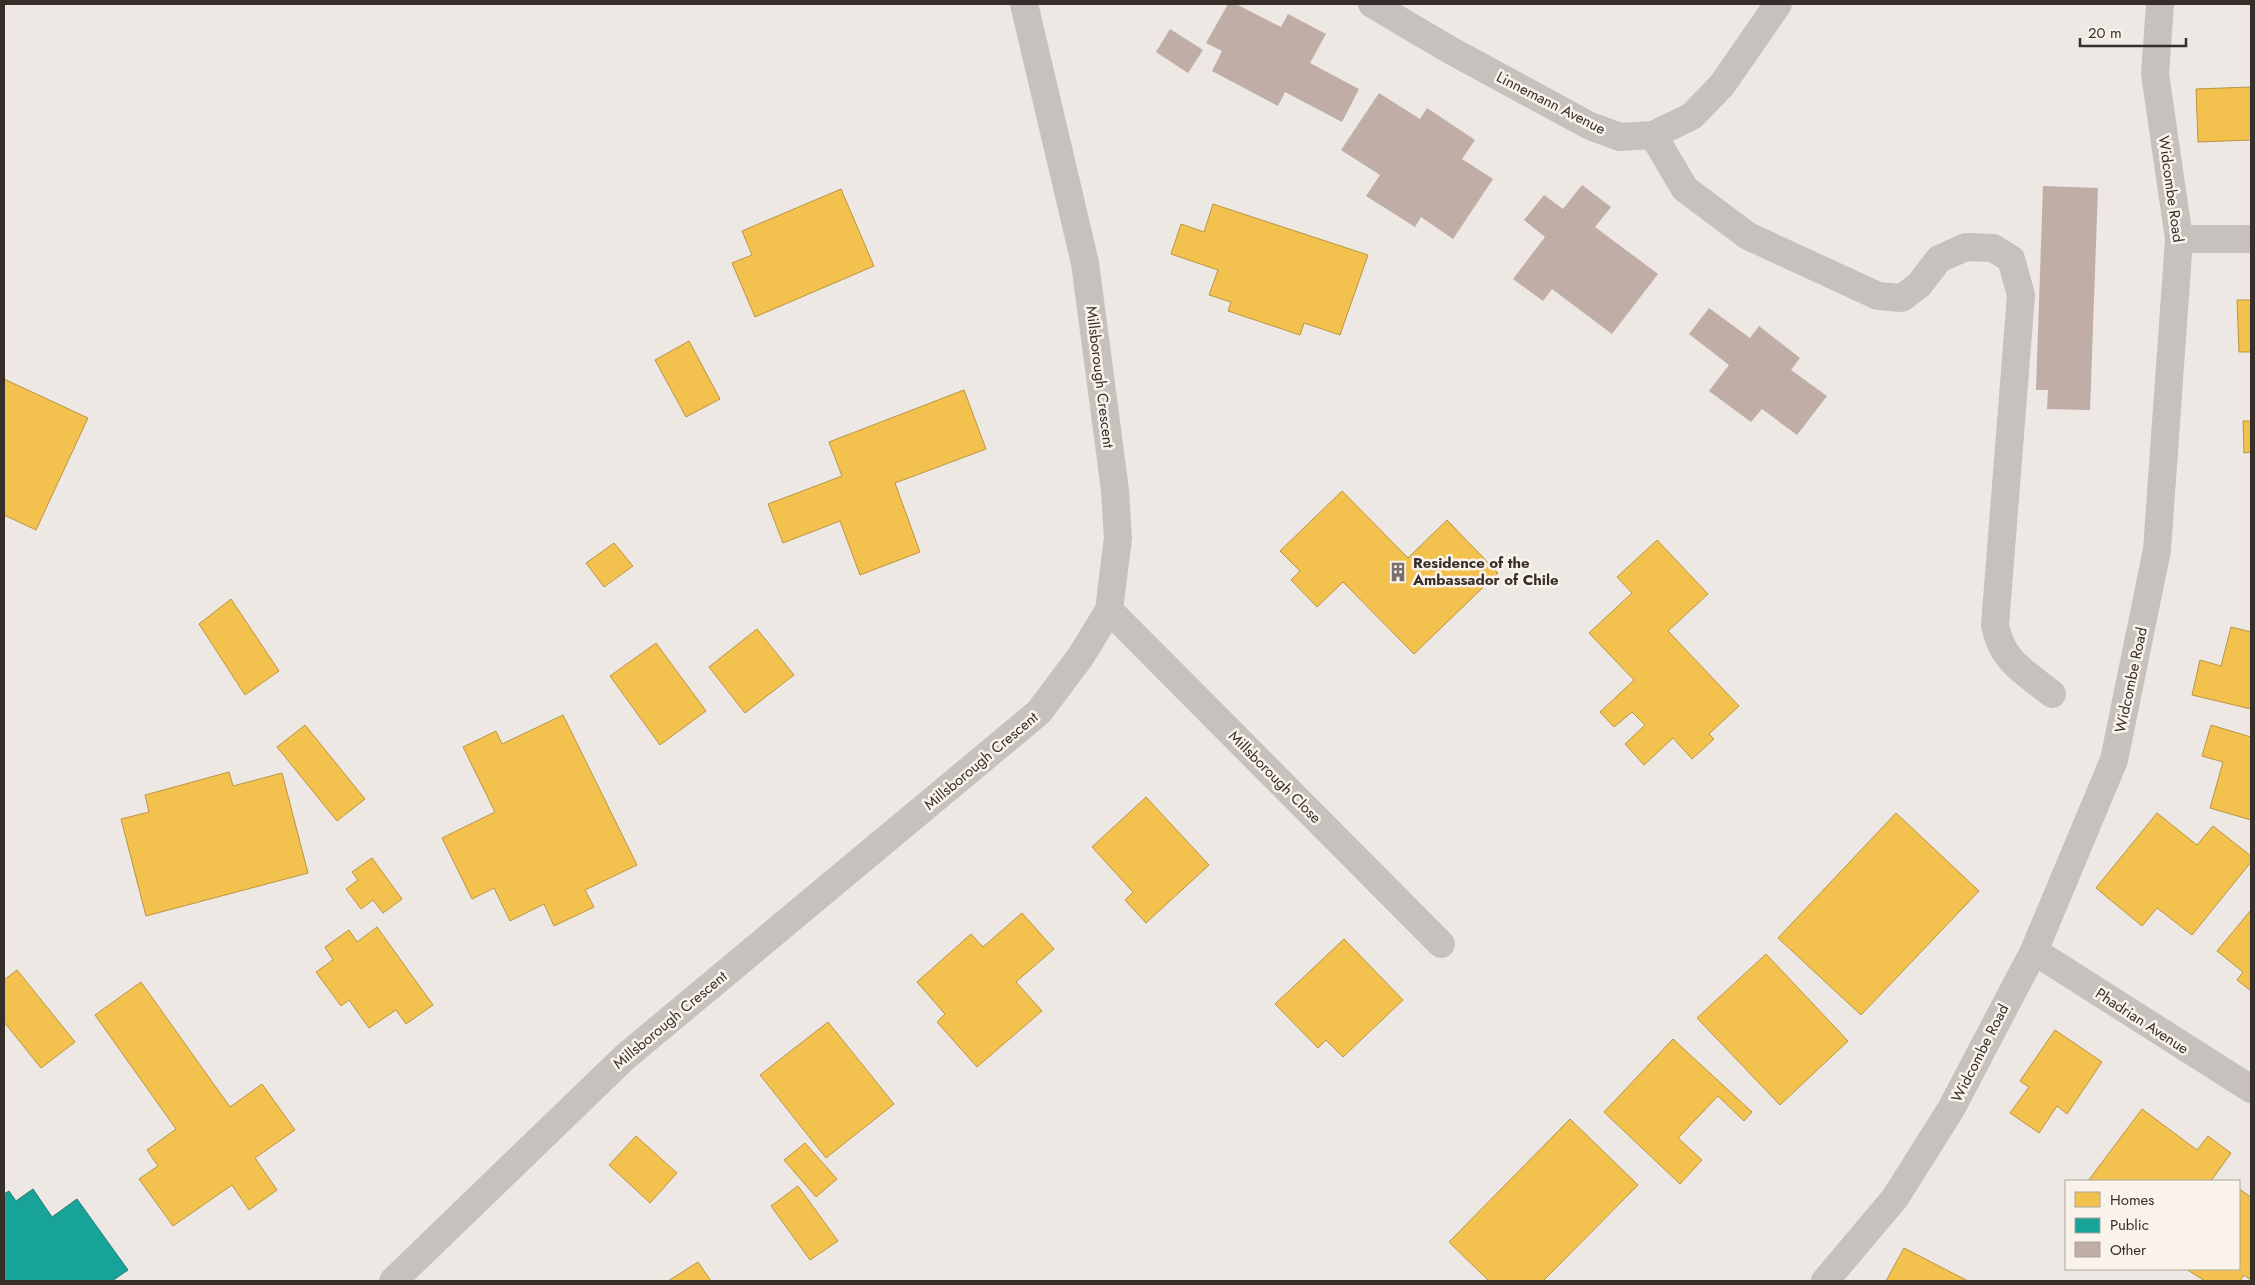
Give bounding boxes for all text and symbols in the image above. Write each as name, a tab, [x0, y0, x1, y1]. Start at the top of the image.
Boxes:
scale bar	[2080, 15, 2186, 47]
text: 20 m	[2088, 22, 2122, 44]
street label: Linnemann Avenue	[1493, 66, 1610, 140]
street label: Widcombe Road	[2153, 134, 2189, 244]
street label: Millsborough Crescent	[1080, 305, 1120, 450]
place label: Residence of the Ambassador of Chile	[1412, 552, 1559, 591]
building icon: Residence of the Ambassador of Chile	[1387, 561, 1409, 583]
street label: Widcombe Road	[2109, 625, 2153, 735]
street label: Millsborough Crescent	[919, 706, 1043, 815]
street label: Millsborough Close	[1224, 726, 1327, 829]
street label: Millsborough Crescent	[608, 965, 732, 1074]
street label: Phadrian Avenue	[2091, 983, 2193, 1060]
street label: Widcombe Road	[1946, 1000, 2014, 1106]
legend	[2065, 1180, 2240, 1270]
text: Homes	[2110, 1189, 2154, 1211]
text: Public	[2110, 1214, 2149, 1236]
text: Other	[2110, 1239, 2147, 1261]

